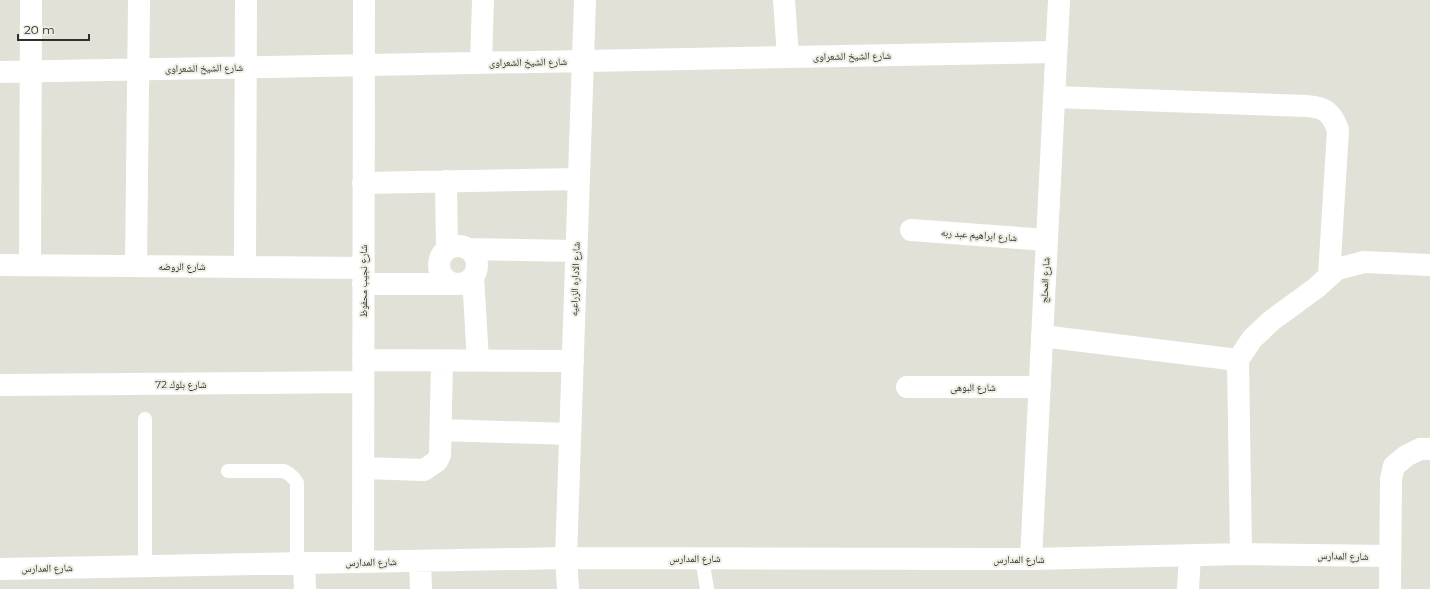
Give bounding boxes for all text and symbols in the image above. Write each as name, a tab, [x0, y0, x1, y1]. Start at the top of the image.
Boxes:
scale bar	[18, 16, 89, 42]
text: 20 m	[24, 22, 55, 37]
street label: شارع الشيخ الشعراوى	[813, 49, 892, 63]
street label: شارع الشيخ الشعراوى	[489, 55, 568, 69]
street label: شارع الشيخ الشعراوى	[165, 61, 244, 75]
street label: شارع ابراهيم عبد ربه	[940, 226, 1018, 245]
street label: شارع الاداره الزراعيه	[567, 241, 583, 316]
street label: شارع نجيب محفوظ	[357, 244, 370, 317]
street label: شارع المحلج	[1037, 256, 1053, 303]
street label: شارع الروضه	[158, 260, 206, 273]
street label: شارع بلوك 72	[155, 378, 207, 391]
street label: شارع البوهى	[950, 381, 996, 394]
street label: شارع المدارس	[1317, 549, 1369, 563]
street label: شارع المدارس	[669, 552, 721, 565]
street label: شارع المدارس	[993, 553, 1045, 566]
street label: شارع المدارس	[345, 555, 397, 569]
street label: شارع المدارس	[21, 561, 73, 575]

